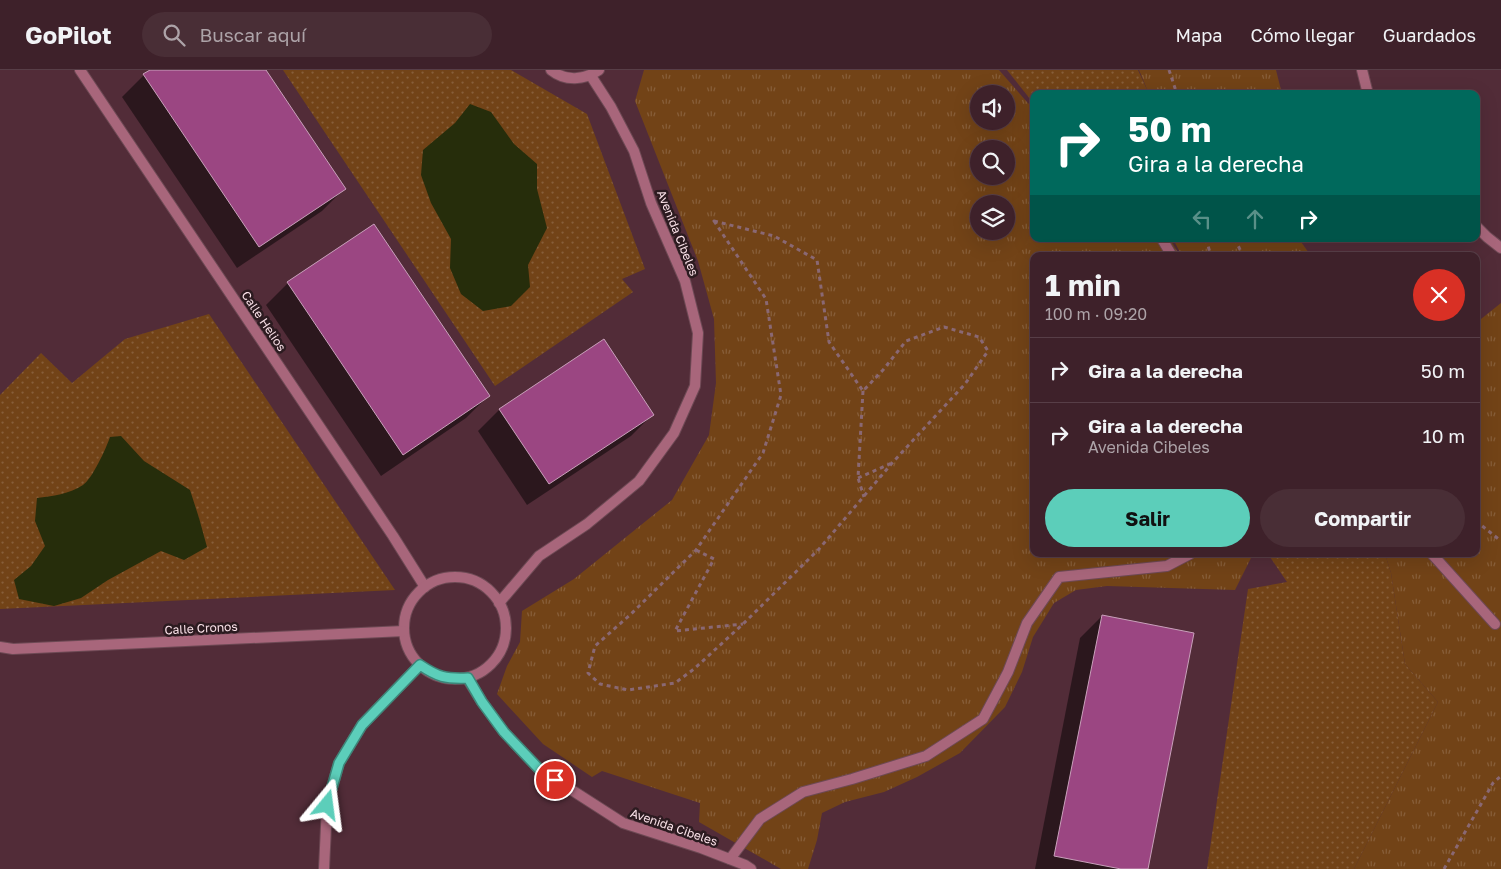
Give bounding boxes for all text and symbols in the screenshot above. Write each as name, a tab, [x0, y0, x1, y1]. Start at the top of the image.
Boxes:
search box	[142, 12, 492, 57]
text: GoPilot	[25, 20, 112, 49]
icon: search	[160, 21, 188, 49]
text: Buscar aquí	[200, 23, 306, 46]
text: Mapa	[1176, 24, 1222, 46]
text: Cómo llegar	[1250, 24, 1355, 46]
text: Guardados	[1383, 24, 1476, 46]
map controls	[970, 85, 1015, 240]
button: sound	[970, 85, 1015, 130]
text: 50 m	[1128, 108, 1211, 150]
icon: right	[1045, 110, 1110, 175]
button: search	[970, 140, 1015, 185]
text: Gira a la derecha	[1128, 150, 1304, 177]
street label: Avenida Cibeles	[654, 188, 702, 278]
button: layers	[970, 195, 1015, 240]
icon: left	[1188, 205, 1216, 233]
icon: ahead	[1241, 205, 1269, 233]
icon: right	[1294, 205, 1322, 233]
text: 1 min	[1045, 267, 1121, 303]
button: close	[1413, 269, 1465, 321]
street label: Calle Helios	[238, 288, 290, 354]
text: 100 m · 09:20	[1045, 304, 1147, 324]
icon: right	[1045, 356, 1073, 384]
text: Gira a la derecha	[1088, 359, 1243, 382]
text: 50 m	[1421, 359, 1465, 382]
text: Gira a la derecha	[1088, 414, 1243, 437]
icon: right	[1045, 421, 1073, 449]
text: 10 m	[1422, 424, 1465, 447]
text: Avenida Cibeles	[1088, 437, 1210, 457]
button: Salir	[1045, 489, 1250, 547]
button: Compartir	[1260, 489, 1465, 547]
street label: Calle Cronos	[164, 619, 238, 637]
pin	[534, 759, 576, 801]
icon: arrive	[541, 766, 569, 794]
position arrow	[300, 778, 352, 830]
street label: Avenida Cibeles	[628, 805, 720, 849]

